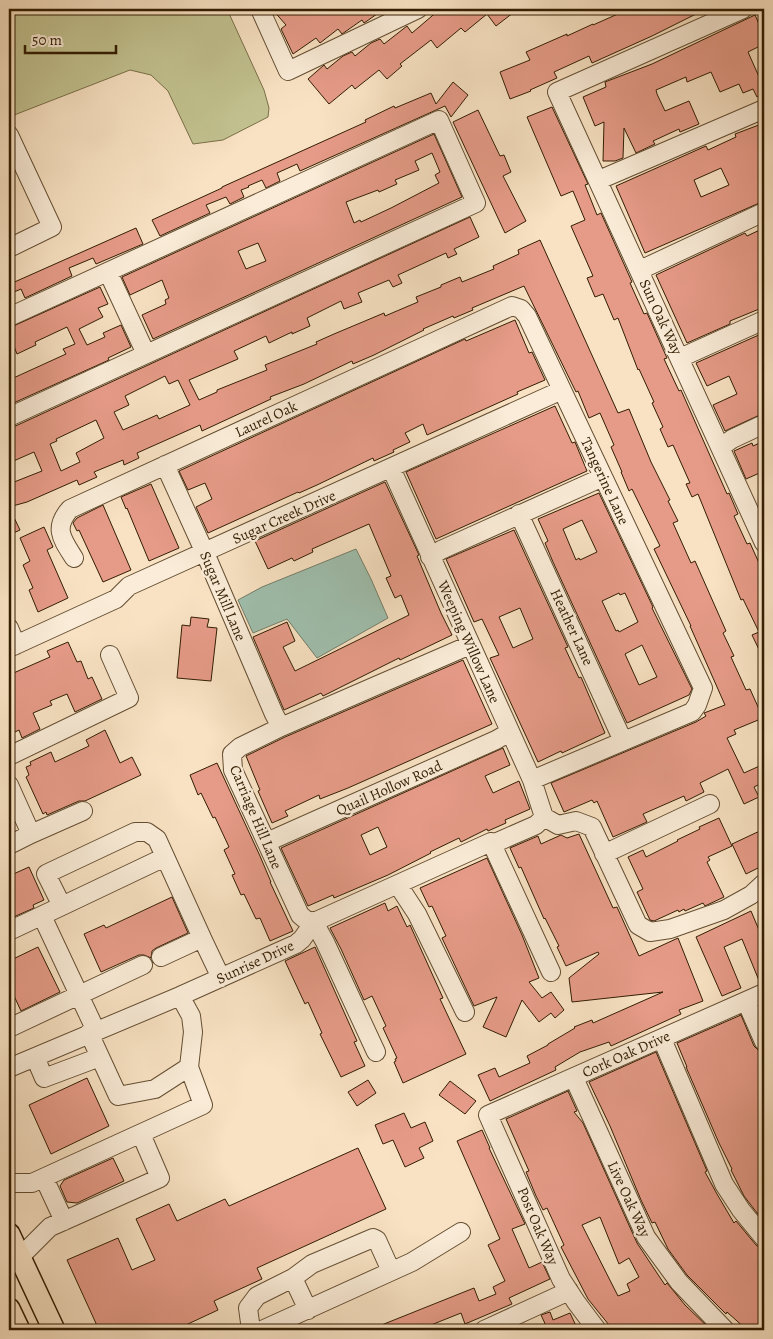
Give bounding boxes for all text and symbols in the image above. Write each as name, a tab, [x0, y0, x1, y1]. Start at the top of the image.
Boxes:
scale bar	[25, 22, 116, 54]
text: 50 m	[32, 30, 62, 50]
street label: Sun Oak Way	[635, 276, 687, 358]
street label: Laurel Oak	[232, 396, 301, 442]
street label: Tangerine Lane	[576, 434, 634, 528]
street label: Sugar Creek Drive	[229, 485, 339, 549]
street label: Sugar Mill Lane	[195, 548, 251, 644]
street label: Weeping Willow Lane	[433, 577, 505, 707]
street label: Heather Lane	[545, 585, 599, 669]
street label: Quail Hollow Road	[333, 755, 446, 820]
street label: Carriage Hill Lane	[225, 762, 287, 872]
street label: Sunrise Drive	[213, 935, 297, 989]
street label: Cork Oak Drive	[579, 1026, 673, 1082]
street label: Live Oak Way	[603, 1158, 656, 1241]
street label: Post Oak Way	[513, 1184, 564, 1268]

